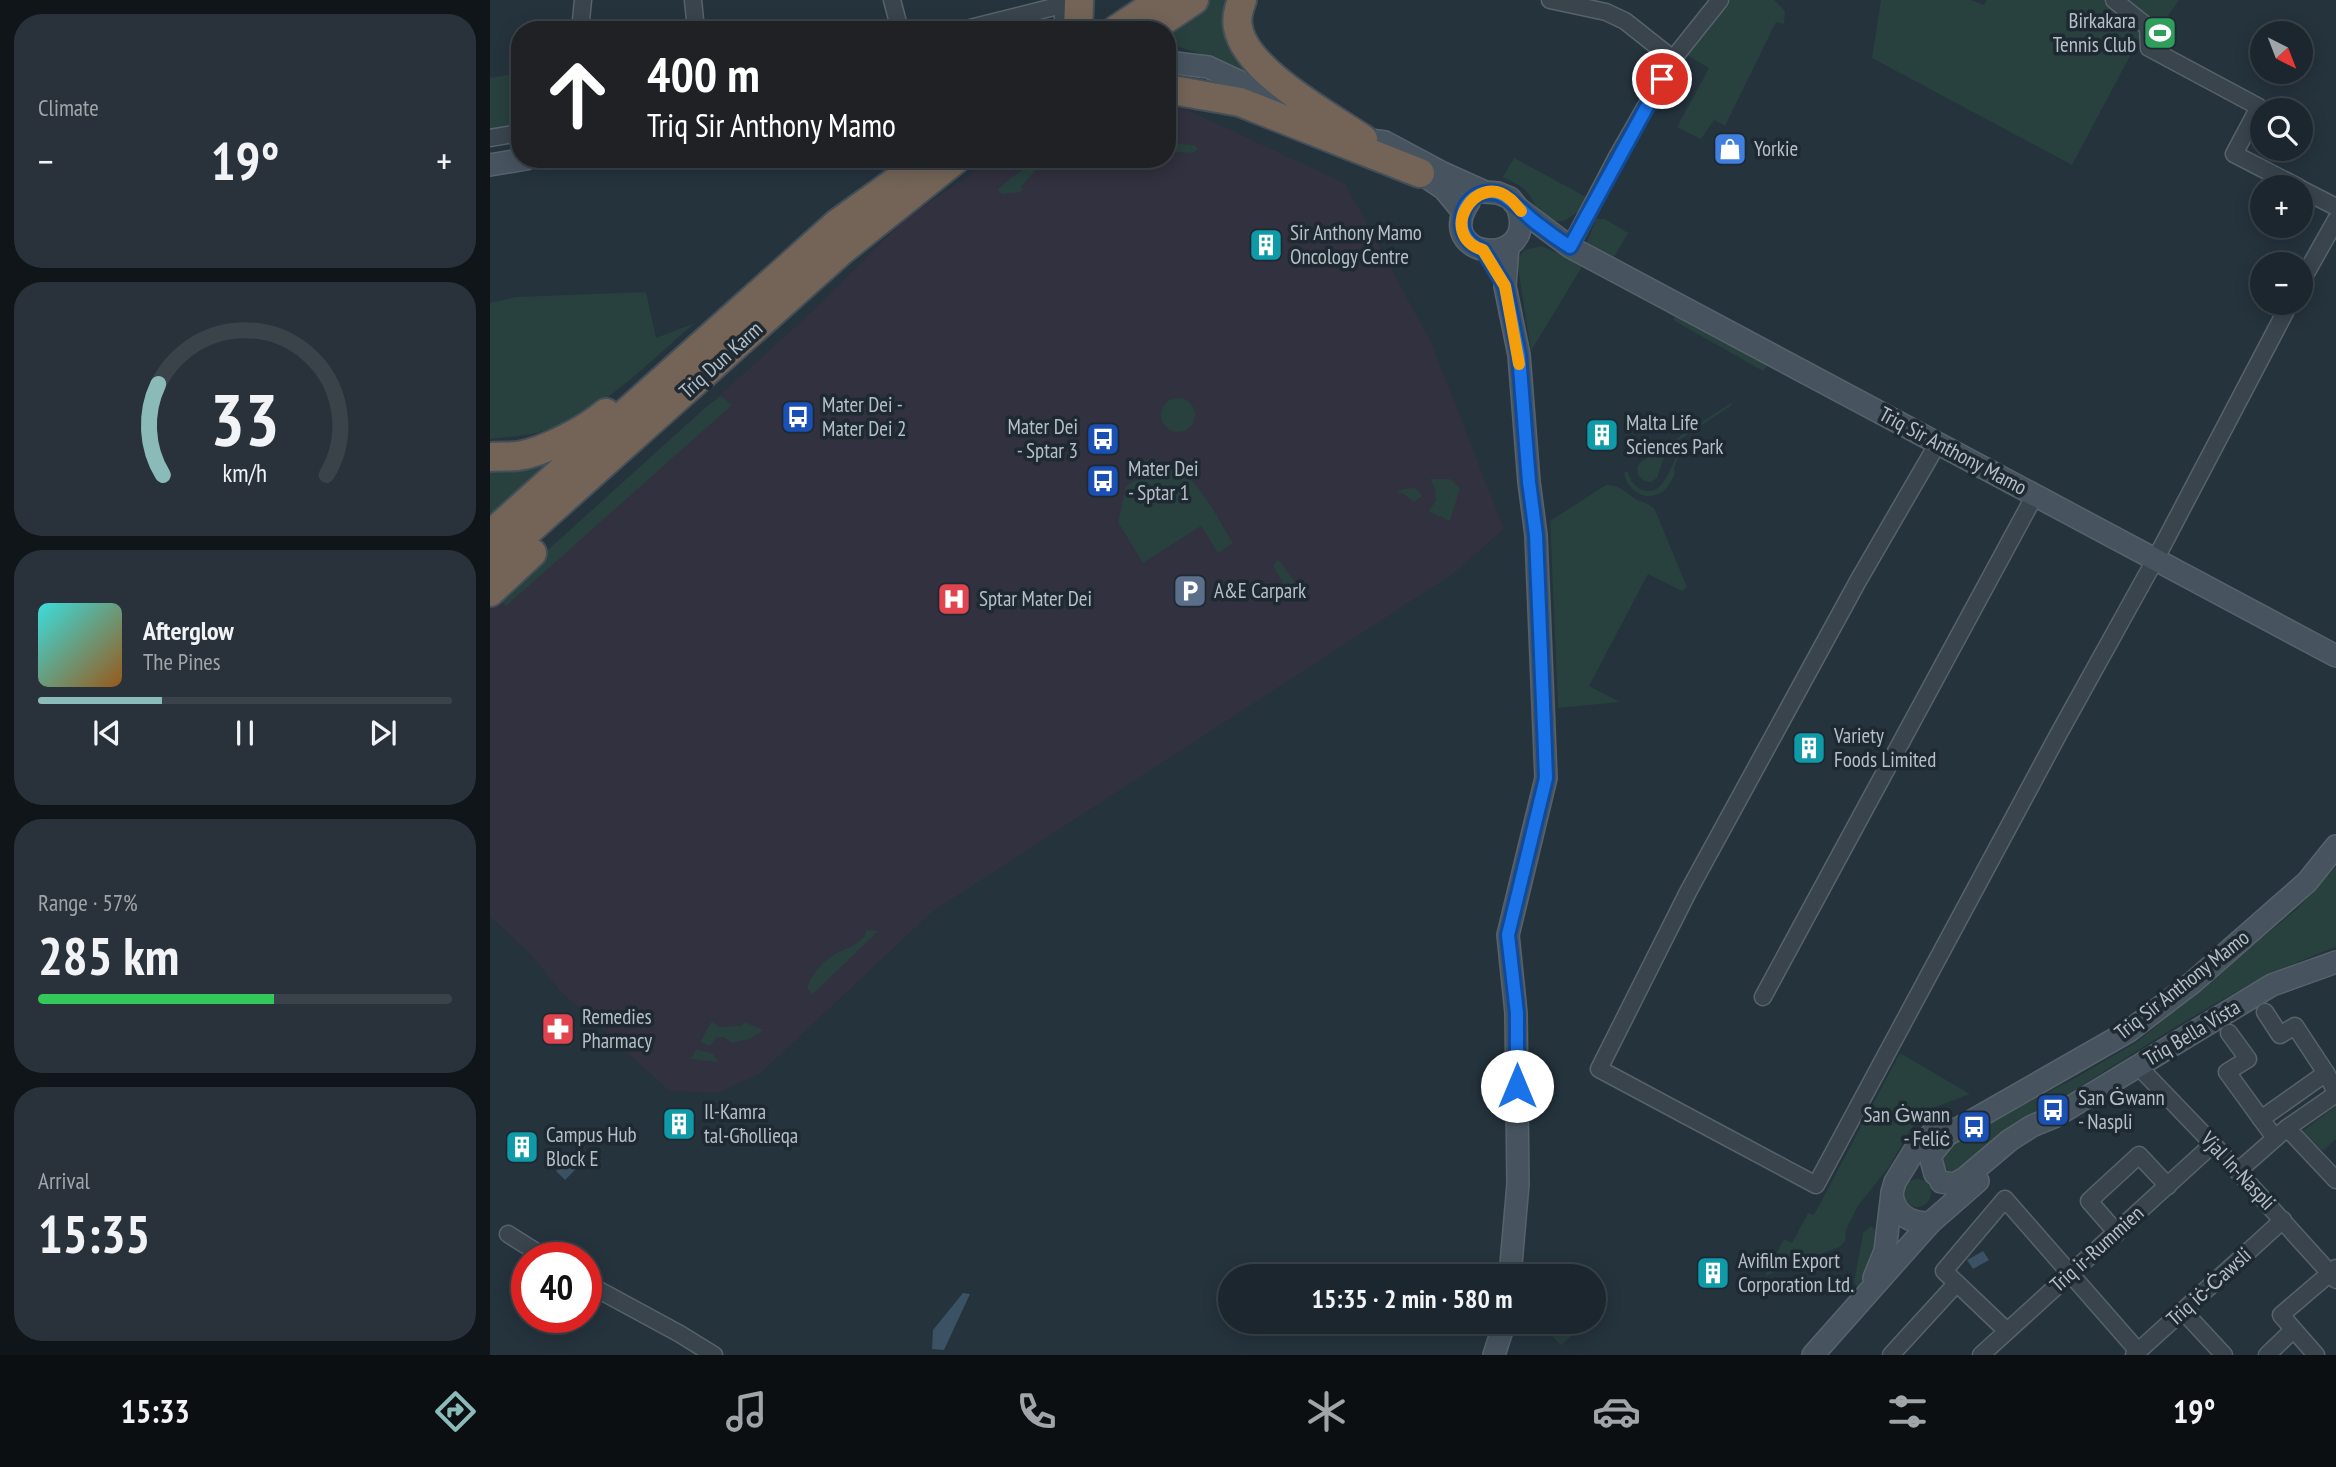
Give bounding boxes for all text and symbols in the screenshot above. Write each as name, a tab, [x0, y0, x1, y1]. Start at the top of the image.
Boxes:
place label: Birkakara Tennis Club	[2053, 7, 2136, 58]
sports icon: Birkakara Tennis Club	[2141, 14, 2179, 52]
north arrow	[2250, 21, 2314, 84]
map controls	[2250, 21, 2313, 315]
text: 400 m	[647, 42, 760, 106]
icon: ahead	[532, 49, 623, 140]
pin	[1632, 49, 1692, 109]
icon: arrive	[1643, 60, 1681, 98]
text: Climate	[38, 93, 99, 122]
button: search	[2250, 98, 2313, 161]
text: Triq Sir Anthony Mamo	[647, 104, 896, 146]
text: 19°	[211, 127, 279, 194]
shop icon: Yorkie	[1711, 130, 1749, 168]
place label: Yorkie	[1754, 135, 1798, 162]
text: −	[38, 136, 54, 185]
text: +	[436, 136, 452, 185]
button: +	[2250, 175, 2313, 238]
place label: Sir Anthony Mamo Oncology Centre	[1290, 219, 1422, 270]
building icon: Sir Anthony Mamo Oncology Centre	[1247, 226, 1285, 264]
button: −	[2250, 252, 2313, 315]
street label: Triq Dun Karm	[673, 315, 768, 404]
text: 33	[210, 372, 280, 466]
place label: Mater Dei - Mater Dei 2	[822, 391, 906, 442]
bus stop icon: Mater Dei - Mater Dei 2	[779, 398, 817, 436]
street label: Triq Sir Anthony Mamo	[1875, 400, 2032, 501]
place label: Malta Life Sciences Park	[1626, 409, 1723, 460]
place label: Mater Dei - Sptar 3	[1007, 413, 1078, 464]
building icon: Malta Life Sciences Park	[1583, 416, 1621, 454]
bus stop icon: Mater Dei - Sptar 3	[1084, 420, 1122, 458]
place label: Mater Dei - Sptar 1	[1128, 455, 1199, 506]
text: km/h	[223, 457, 267, 489]
bus stop icon: Mater Dei - Sptar 1	[1084, 462, 1122, 500]
parking icon: A&E Carpark	[1171, 572, 1209, 610]
place label: A&E Carpark	[1214, 577, 1306, 604]
hospital icon: Sptar Mater Dei	[935, 580, 973, 618]
place label: Sptar Mater Dei	[979, 585, 1092, 612]
text: Afterglow	[143, 614, 234, 647]
text: The Pines	[143, 647, 221, 676]
icon: previous	[88, 714, 126, 752]
icon: pause	[226, 714, 264, 752]
icon: next	[364, 714, 402, 752]
place label: Variety Foods Limited	[1833, 722, 1936, 773]
building icon: Variety Foods Limited	[1790, 729, 1828, 767]
text: Range · 57%	[38, 888, 138, 917]
text: 285 km	[38, 922, 179, 989]
street label: Triq Sir Anthony Mamo	[2109, 924, 2254, 1046]
street label: Triq Bella Vista	[2139, 993, 2245, 1072]
place label: Remedies Pharmacy	[582, 1003, 652, 1054]
pharmacy icon: Remedies Pharmacy	[539, 1010, 577, 1048]
position arrow	[1480, 1049, 1554, 1123]
place label: San Ġwann - Naspli	[2078, 1084, 2165, 1135]
bus stop icon: San Ġwann - Naspli	[2034, 1091, 2072, 1129]
place label: Il-Kamra tal-Għollieqa	[704, 1098, 798, 1149]
place label: San Ġwann - Feliċ	[1863, 1101, 1950, 1152]
building icon: Il-Kamra tal-Għollieqa	[660, 1105, 698, 1143]
bus stop icon: San Ġwann - Feliċ	[1955, 1108, 1993, 1146]
place label: Campus Hub Block E	[546, 1121, 637, 1172]
street label: Vjal In-Naspli	[2195, 1125, 2282, 1216]
building icon: Campus Hub Block E	[503, 1128, 541, 1166]
text: Arrival	[38, 1166, 90, 1195]
text: 15:35	[38, 1200, 150, 1267]
street label: Triq ir-Rummien	[2044, 1200, 2149, 1298]
street label: Triq iċ-Ċawsli	[2161, 1241, 2257, 1332]
speed limit sign: 40	[511, 1242, 602, 1333]
place label: Avifilm Export Corporation Ltd.	[1738, 1247, 1854, 1298]
building icon: Avifilm Export Corporation Ltd.	[1694, 1254, 1732, 1292]
text: 15:35 · 2 min · 580 m	[1312, 1282, 1512, 1315]
icon: directions	[431, 1387, 480, 1436]
icon: music	[722, 1387, 771, 1436]
icon: phone	[1012, 1387, 1061, 1436]
icon: climate	[1302, 1387, 1351, 1436]
icon: car	[1592, 1387, 1641, 1436]
icon: filters	[1883, 1387, 1932, 1436]
text: 15:33	[121, 1390, 190, 1432]
text: 19°	[2173, 1390, 2215, 1432]

